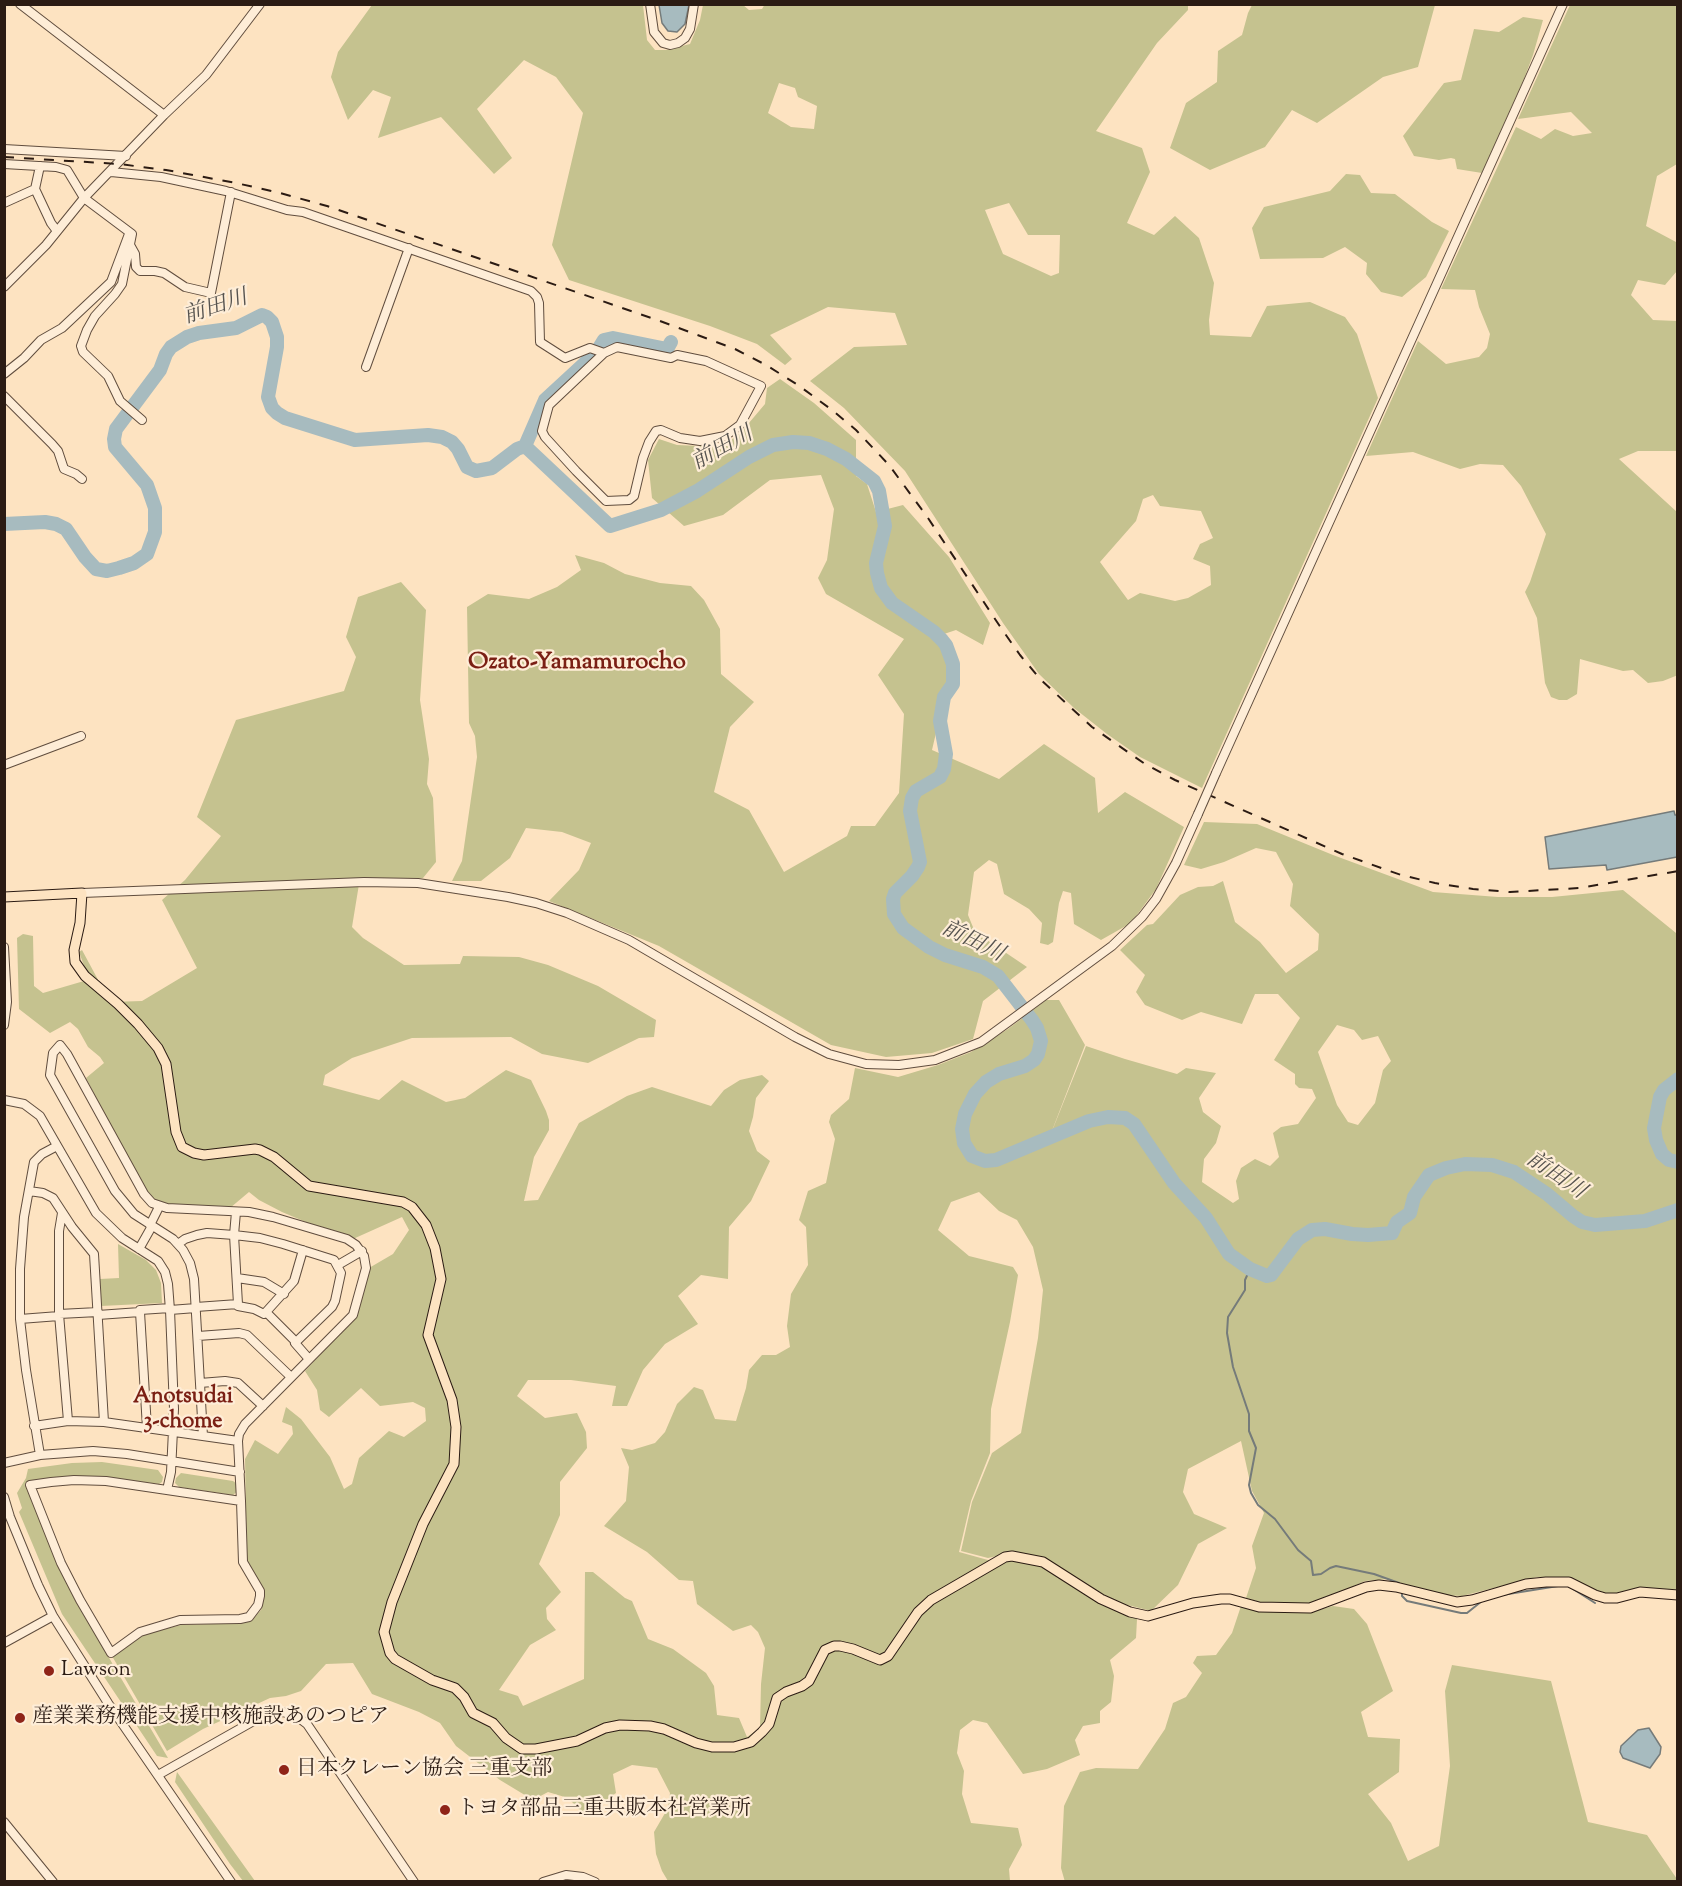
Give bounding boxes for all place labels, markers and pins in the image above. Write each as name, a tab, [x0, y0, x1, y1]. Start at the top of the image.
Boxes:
place label: Lawson	[61, 1658, 131, 1684]
marker: Lawson	[42, 1664, 56, 1678]
place label: 産業業務機能支援中核施設あのつピア	[32, 1705, 389, 1731]
marker: 産業業務機能支援中核施設あのつピア	[13, 1711, 27, 1725]
place label: 日本クレーン協会 三重支部	[296, 1757, 552, 1783]
marker: 日本クレーン協会 三重支部	[277, 1763, 291, 1777]
place label: トヨタ部品三重共販本社営業所	[457, 1797, 751, 1823]
marker: トヨタ部品三重共販本社営業所	[438, 1803, 452, 1817]

